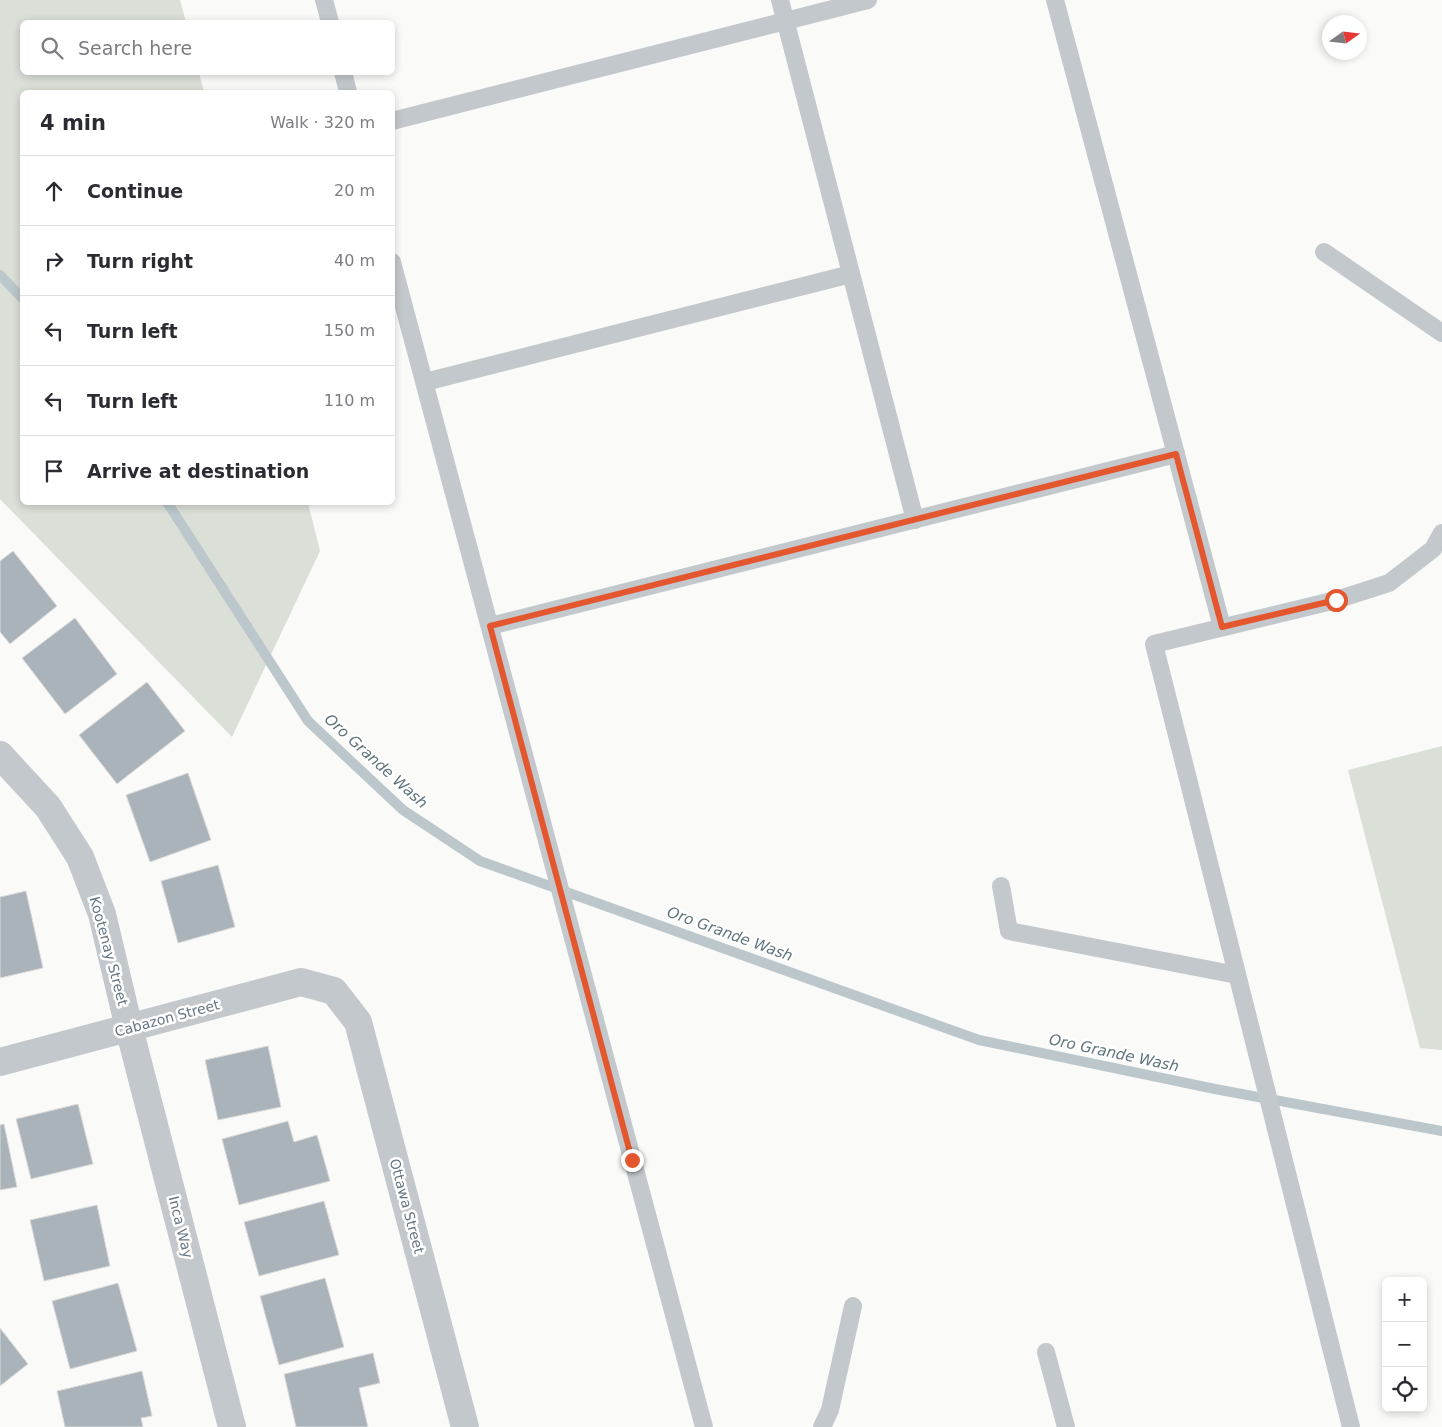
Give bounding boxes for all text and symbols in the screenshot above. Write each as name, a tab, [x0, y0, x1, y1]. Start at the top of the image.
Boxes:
north arrow	[1322, 15, 1367, 60]
search box	[20, 20, 395, 75]
icon: search	[38, 34, 66, 62]
text: Search here	[78, 37, 192, 59]
text: 4 min	[40, 111, 106, 135]
text: Walk · 320 m	[270, 113, 375, 132]
icon: ahead	[40, 177, 68, 205]
text: Continue	[87, 180, 183, 202]
text: 20 m	[334, 181, 375, 200]
icon: right	[40, 247, 68, 275]
text: Turn right	[87, 250, 193, 272]
text: 40 m	[334, 251, 375, 270]
icon: left	[40, 317, 68, 345]
text: Turn left	[87, 320, 178, 342]
text: 150 m	[324, 321, 375, 340]
icon: left	[40, 387, 68, 415]
text: Turn left	[87, 390, 178, 412]
text: 110 m	[324, 391, 375, 410]
icon: arrive	[40, 457, 68, 485]
text: Arrive at destination	[87, 460, 309, 482]
route start	[1325, 589, 1348, 612]
water label: Oro Grande Wash	[321, 710, 431, 812]
street label: Kootenay Street	[87, 895, 131, 1008]
water label: Oro Grande Wash	[665, 903, 795, 965]
street label: Cabazon Street	[113, 996, 222, 1040]
water label: Oro Grande Wash	[1047, 1030, 1181, 1076]
route end	[621, 1149, 644, 1172]
street label: Ottawa Street	[387, 1157, 427, 1256]
street label: Inca Way	[166, 1194, 196, 1260]
map controls	[1382, 1277, 1427, 1412]
button: +	[1382, 1277, 1427, 1322]
button: −	[1382, 1322, 1427, 1367]
button: locate	[1382, 1367, 1427, 1412]

